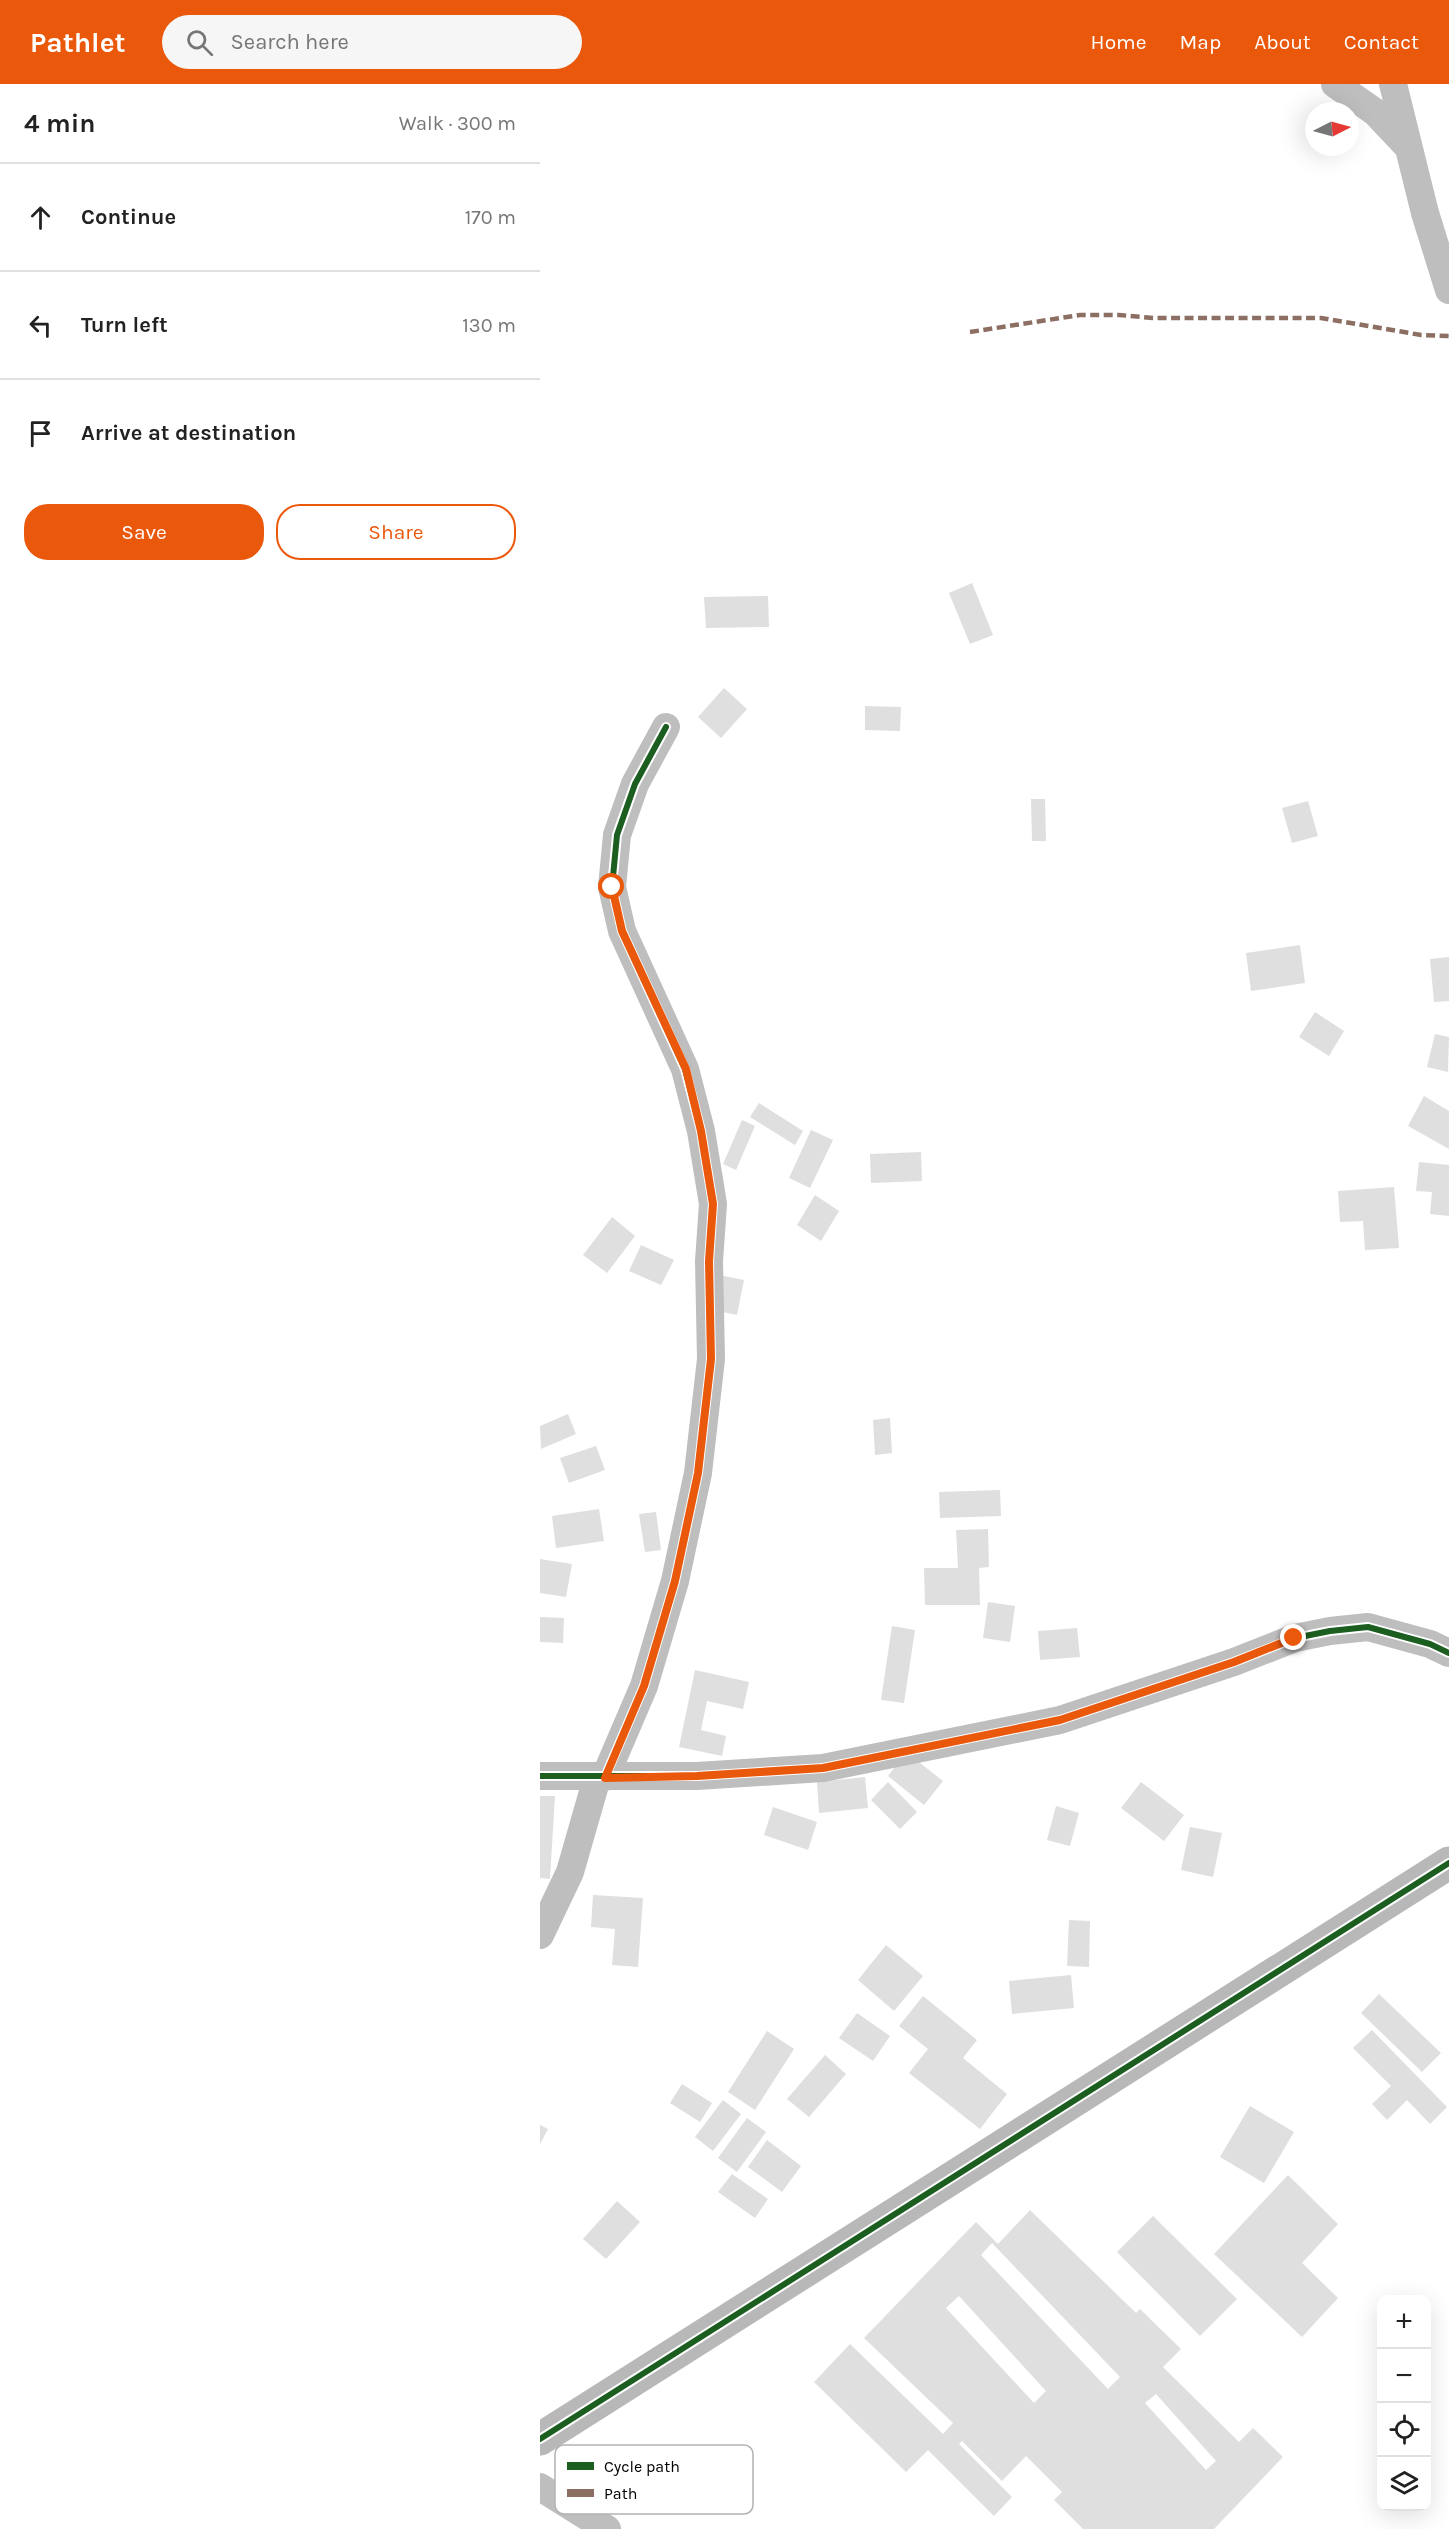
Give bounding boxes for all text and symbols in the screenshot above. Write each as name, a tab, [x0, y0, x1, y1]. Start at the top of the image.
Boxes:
search box	[162, 15, 582, 69]
text: Pathlet	[30, 26, 126, 59]
icon: search	[183, 26, 216, 59]
text: Search here	[231, 29, 349, 55]
text: Home	[1091, 30, 1147, 54]
text: Map	[1180, 30, 1221, 54]
text: About	[1254, 30, 1311, 54]
text: Contact	[1344, 30, 1419, 54]
north arrow	[1305, 102, 1359, 156]
text: 4 min	[24, 108, 95, 139]
text: Walk · 300 m	[399, 112, 516, 135]
icon: ahead	[24, 201, 57, 234]
text: Continue	[81, 204, 176, 230]
text: 170 m	[465, 206, 516, 229]
icon: left	[24, 309, 57, 342]
text: Turn left	[81, 312, 168, 338]
text: 130 m	[462, 314, 516, 337]
icon: arrive	[24, 417, 57, 450]
text: Arrive at destination	[81, 420, 296, 446]
button: Save	[24, 504, 264, 560]
button: Share	[276, 504, 516, 560]
route start	[598, 873, 624, 899]
route end	[1280, 1624, 1306, 1650]
map controls	[1377, 2295, 1431, 2511]
button: +	[1377, 2295, 1431, 2349]
button: −	[1377, 2349, 1431, 2403]
button: locate	[1377, 2403, 1431, 2457]
legend	[555, 2445, 753, 2514]
text: Cycle path	[604, 2457, 680, 2476]
button: layers	[1377, 2457, 1431, 2511]
text: Path	[604, 2484, 637, 2503]

